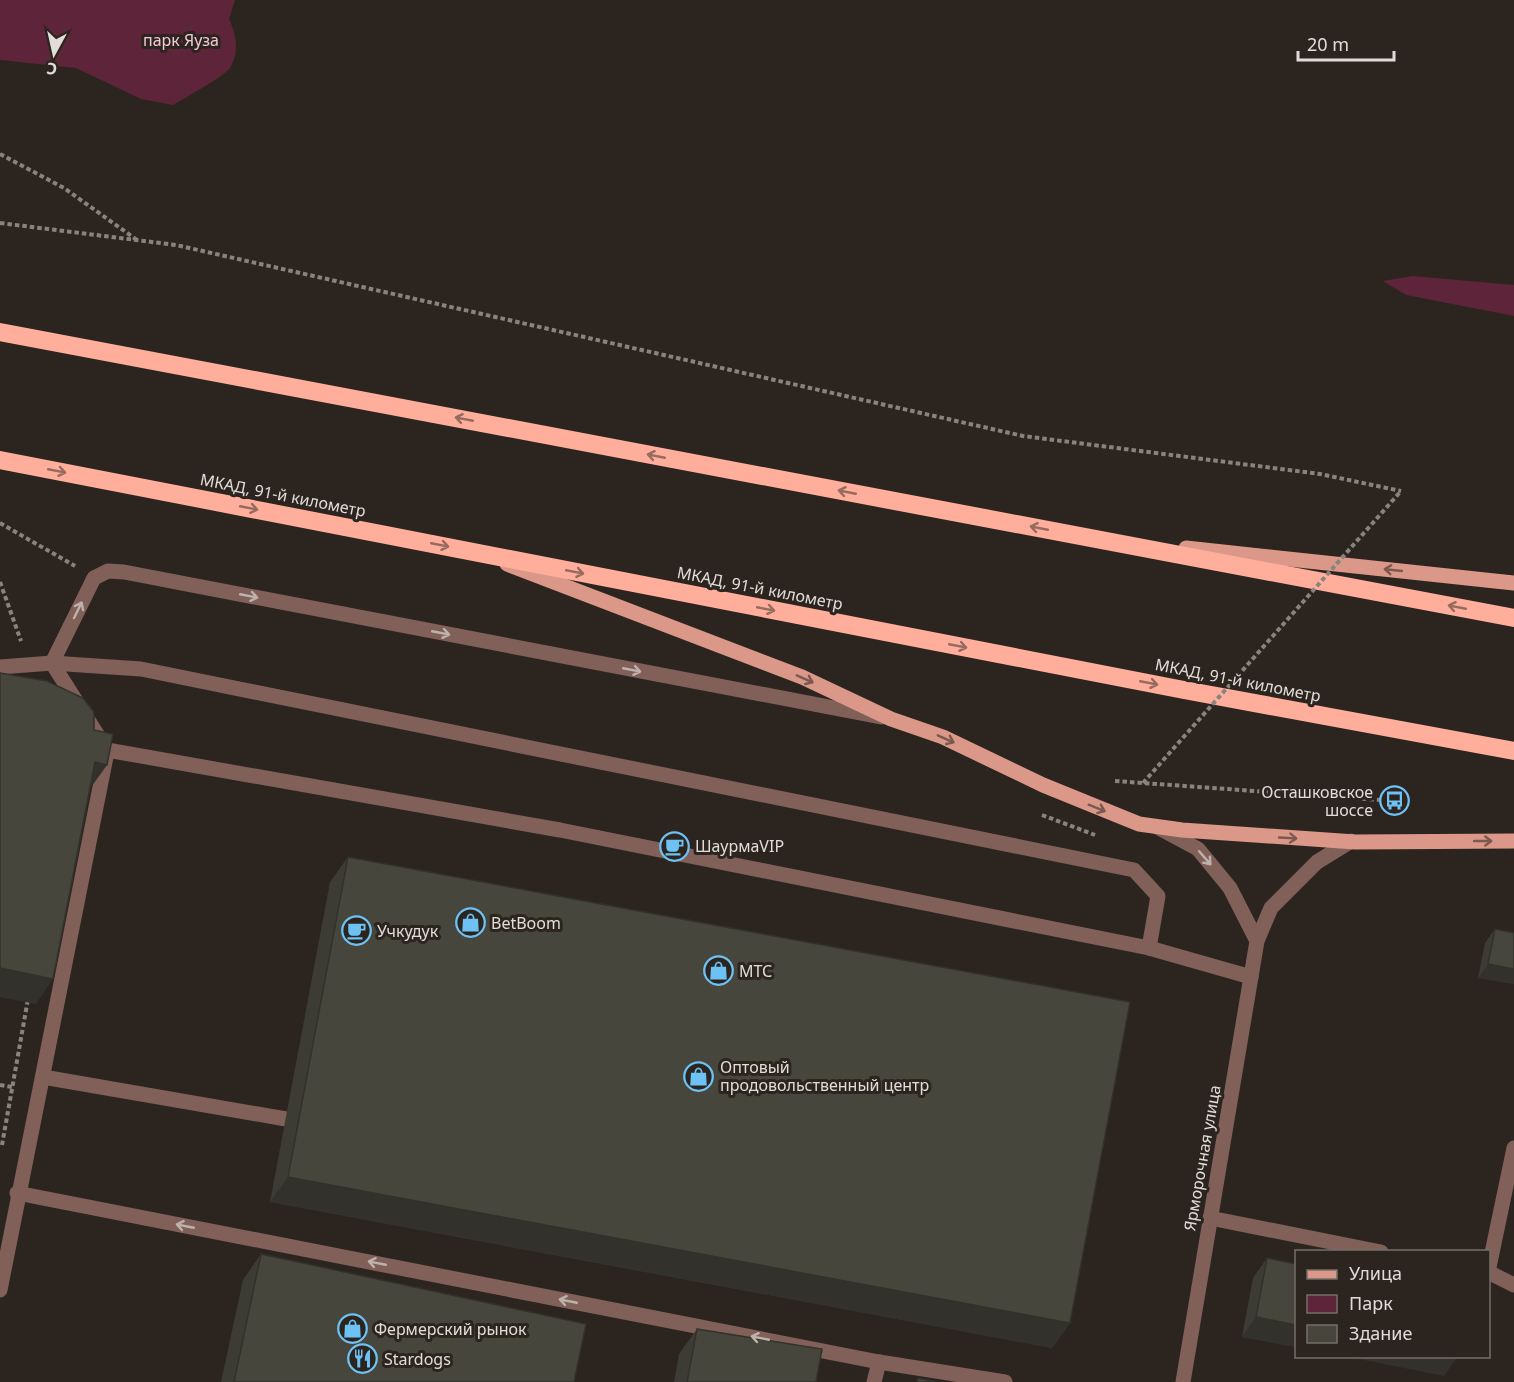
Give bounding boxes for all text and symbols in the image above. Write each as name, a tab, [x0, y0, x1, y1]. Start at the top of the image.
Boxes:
north arrow	[24, 24, 84, 84]
scale bar	[1298, 24, 1394, 62]
park label: парк Яуза	[143, 29, 219, 51]
text: 20 m	[1307, 32, 1349, 56]
text: С	[45, 57, 59, 80]
one-way arrow	[455, 413, 474, 424]
one-way arrow	[646, 450, 666, 461]
one-way arrow	[47, 466, 67, 477]
street label: МКАД, 91-й километр	[198, 468, 368, 522]
one-way arrow	[838, 486, 858, 497]
one-way arrow	[239, 503, 258, 514]
one-way arrow	[1030, 522, 1049, 533]
one-way arrow	[430, 540, 450, 551]
street label: МКАД, 91-й километр	[675, 561, 845, 615]
one-way arrow	[1384, 564, 1404, 575]
one-way arrow	[565, 567, 584, 578]
one-way arrow	[239, 591, 259, 602]
one-way arrow	[1447, 601, 1467, 612]
one-way arrow	[72, 602, 84, 619]
one-way arrow	[756, 604, 776, 615]
one-way arrow	[430, 628, 450, 639]
one-way arrow	[947, 641, 967, 652]
street label: МКАД, 91-й километр	[1153, 653, 1323, 707]
one-way arrow	[622, 665, 642, 676]
one-way arrow	[796, 674, 814, 685]
one-way arrow	[1139, 678, 1158, 689]
one-way arrow	[937, 734, 955, 745]
place label: Осташковское шоссе	[1261, 781, 1373, 821]
bus stop icon: Осташковское шоссе	[1378, 785, 1410, 817]
one-way arrow	[1087, 803, 1106, 814]
cafe icon: ШаурмаVIP	[658, 830, 690, 862]
one-way arrow	[1278, 832, 1298, 843]
place label: ШаурмаVIP	[695, 835, 784, 857]
one-way arrow	[1473, 835, 1493, 847]
one-way arrow	[1198, 850, 1211, 866]
shop icon: BetBoom	[454, 907, 486, 939]
place label: BetBoom	[491, 912, 561, 934]
cafe icon: Учкудук	[340, 915, 372, 947]
place label: Учкудук	[377, 920, 439, 942]
shop icon: МТС	[702, 955, 734, 987]
place label: МТС	[739, 960, 772, 982]
place label: Оптовый продовольственный центр	[720, 1056, 929, 1096]
shop icon: Оптовый продовольственный центр	[683, 1060, 715, 1092]
street label: Ярморочная улица	[1178, 1083, 1226, 1233]
one-way arrow	[176, 1220, 196, 1231]
legend	[1295, 1250, 1490, 1358]
one-way arrow	[368, 1257, 387, 1268]
text: Улица	[1349, 1261, 1402, 1285]
text: Парк	[1349, 1291, 1393, 1315]
one-way arrow	[559, 1295, 578, 1306]
shop icon: Фермерский рынок	[337, 1313, 369, 1345]
place label: Фермерский рынок	[374, 1318, 527, 1340]
text: Здание	[1349, 1321, 1413, 1345]
one-way arrow	[750, 1332, 770, 1343]
restaurant icon: Stardogs	[347, 1343, 379, 1375]
place label: Stardogs	[384, 1348, 451, 1370]

